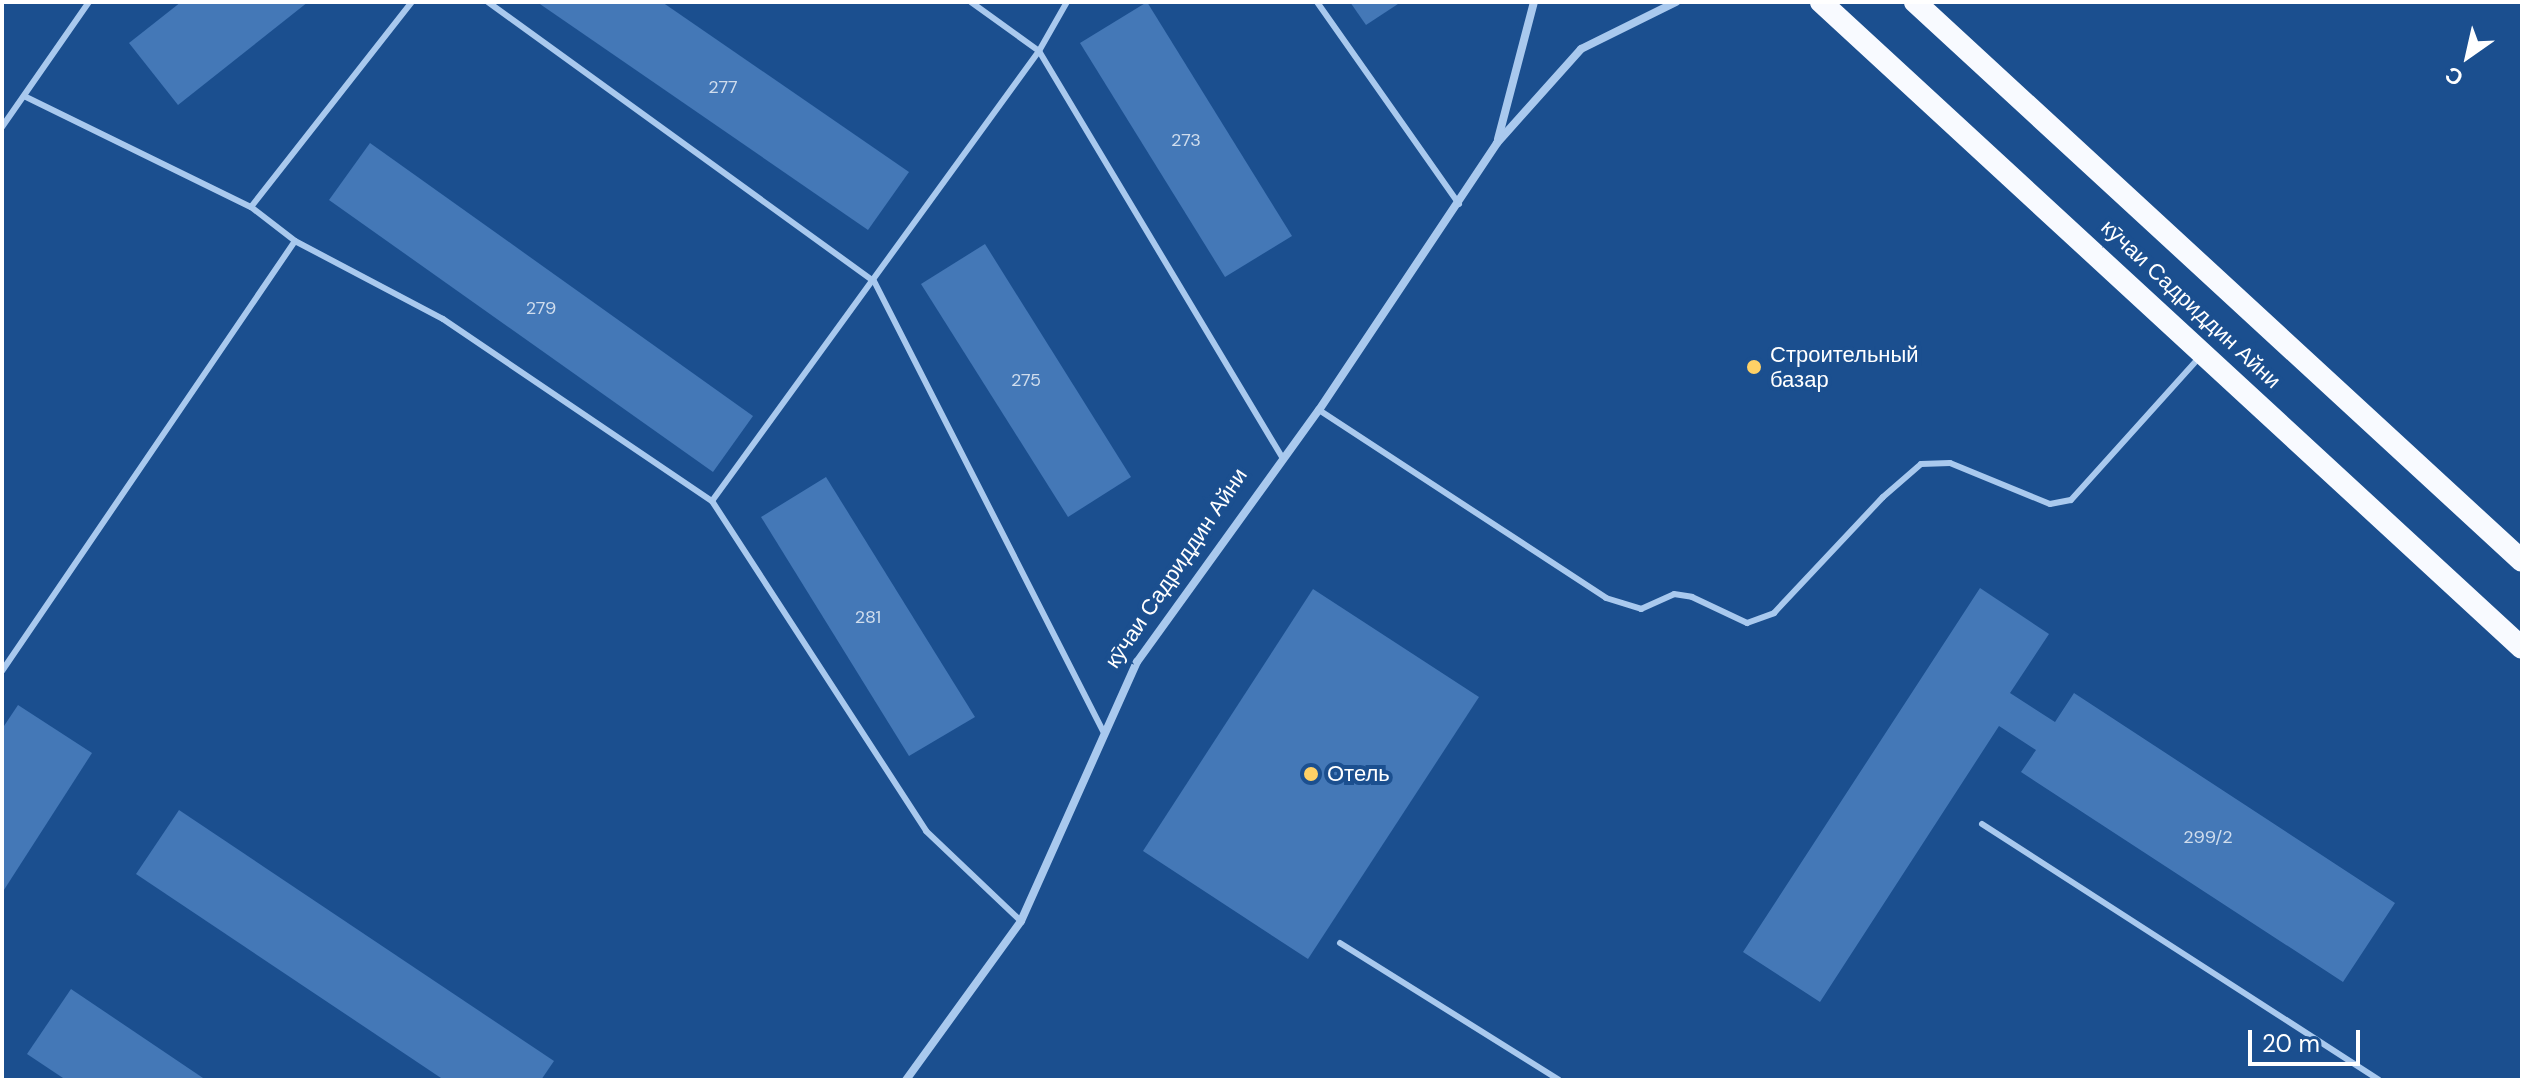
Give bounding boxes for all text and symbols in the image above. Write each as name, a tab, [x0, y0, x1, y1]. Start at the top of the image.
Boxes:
north arrow	[2428, 16, 2508, 96]
text: С	[2440, 60, 2469, 93]
house number: 277	[708, 76, 738, 98]
house number: 273	[1171, 129, 1201, 151]
street label: кӯчаи Садриддин Айни	[2096, 214, 2286, 394]
house number: 279	[526, 297, 556, 319]
place label: Строительный базар	[1770, 341, 1919, 392]
marker: Строительный базар	[1745, 358, 1763, 376]
house number: 275	[1011, 369, 1041, 391]
street label: кӯчаи Садриддин Айни	[1099, 463, 1253, 673]
house number: 281	[855, 606, 881, 628]
place label: Отель	[1327, 761, 1390, 787]
marker: Отель	[1302, 765, 1320, 783]
house number: 299/2	[2183, 826, 2233, 848]
scale bar	[2252, 1014, 2364, 1064]
text: 20 m	[2262, 1028, 2320, 1059]

